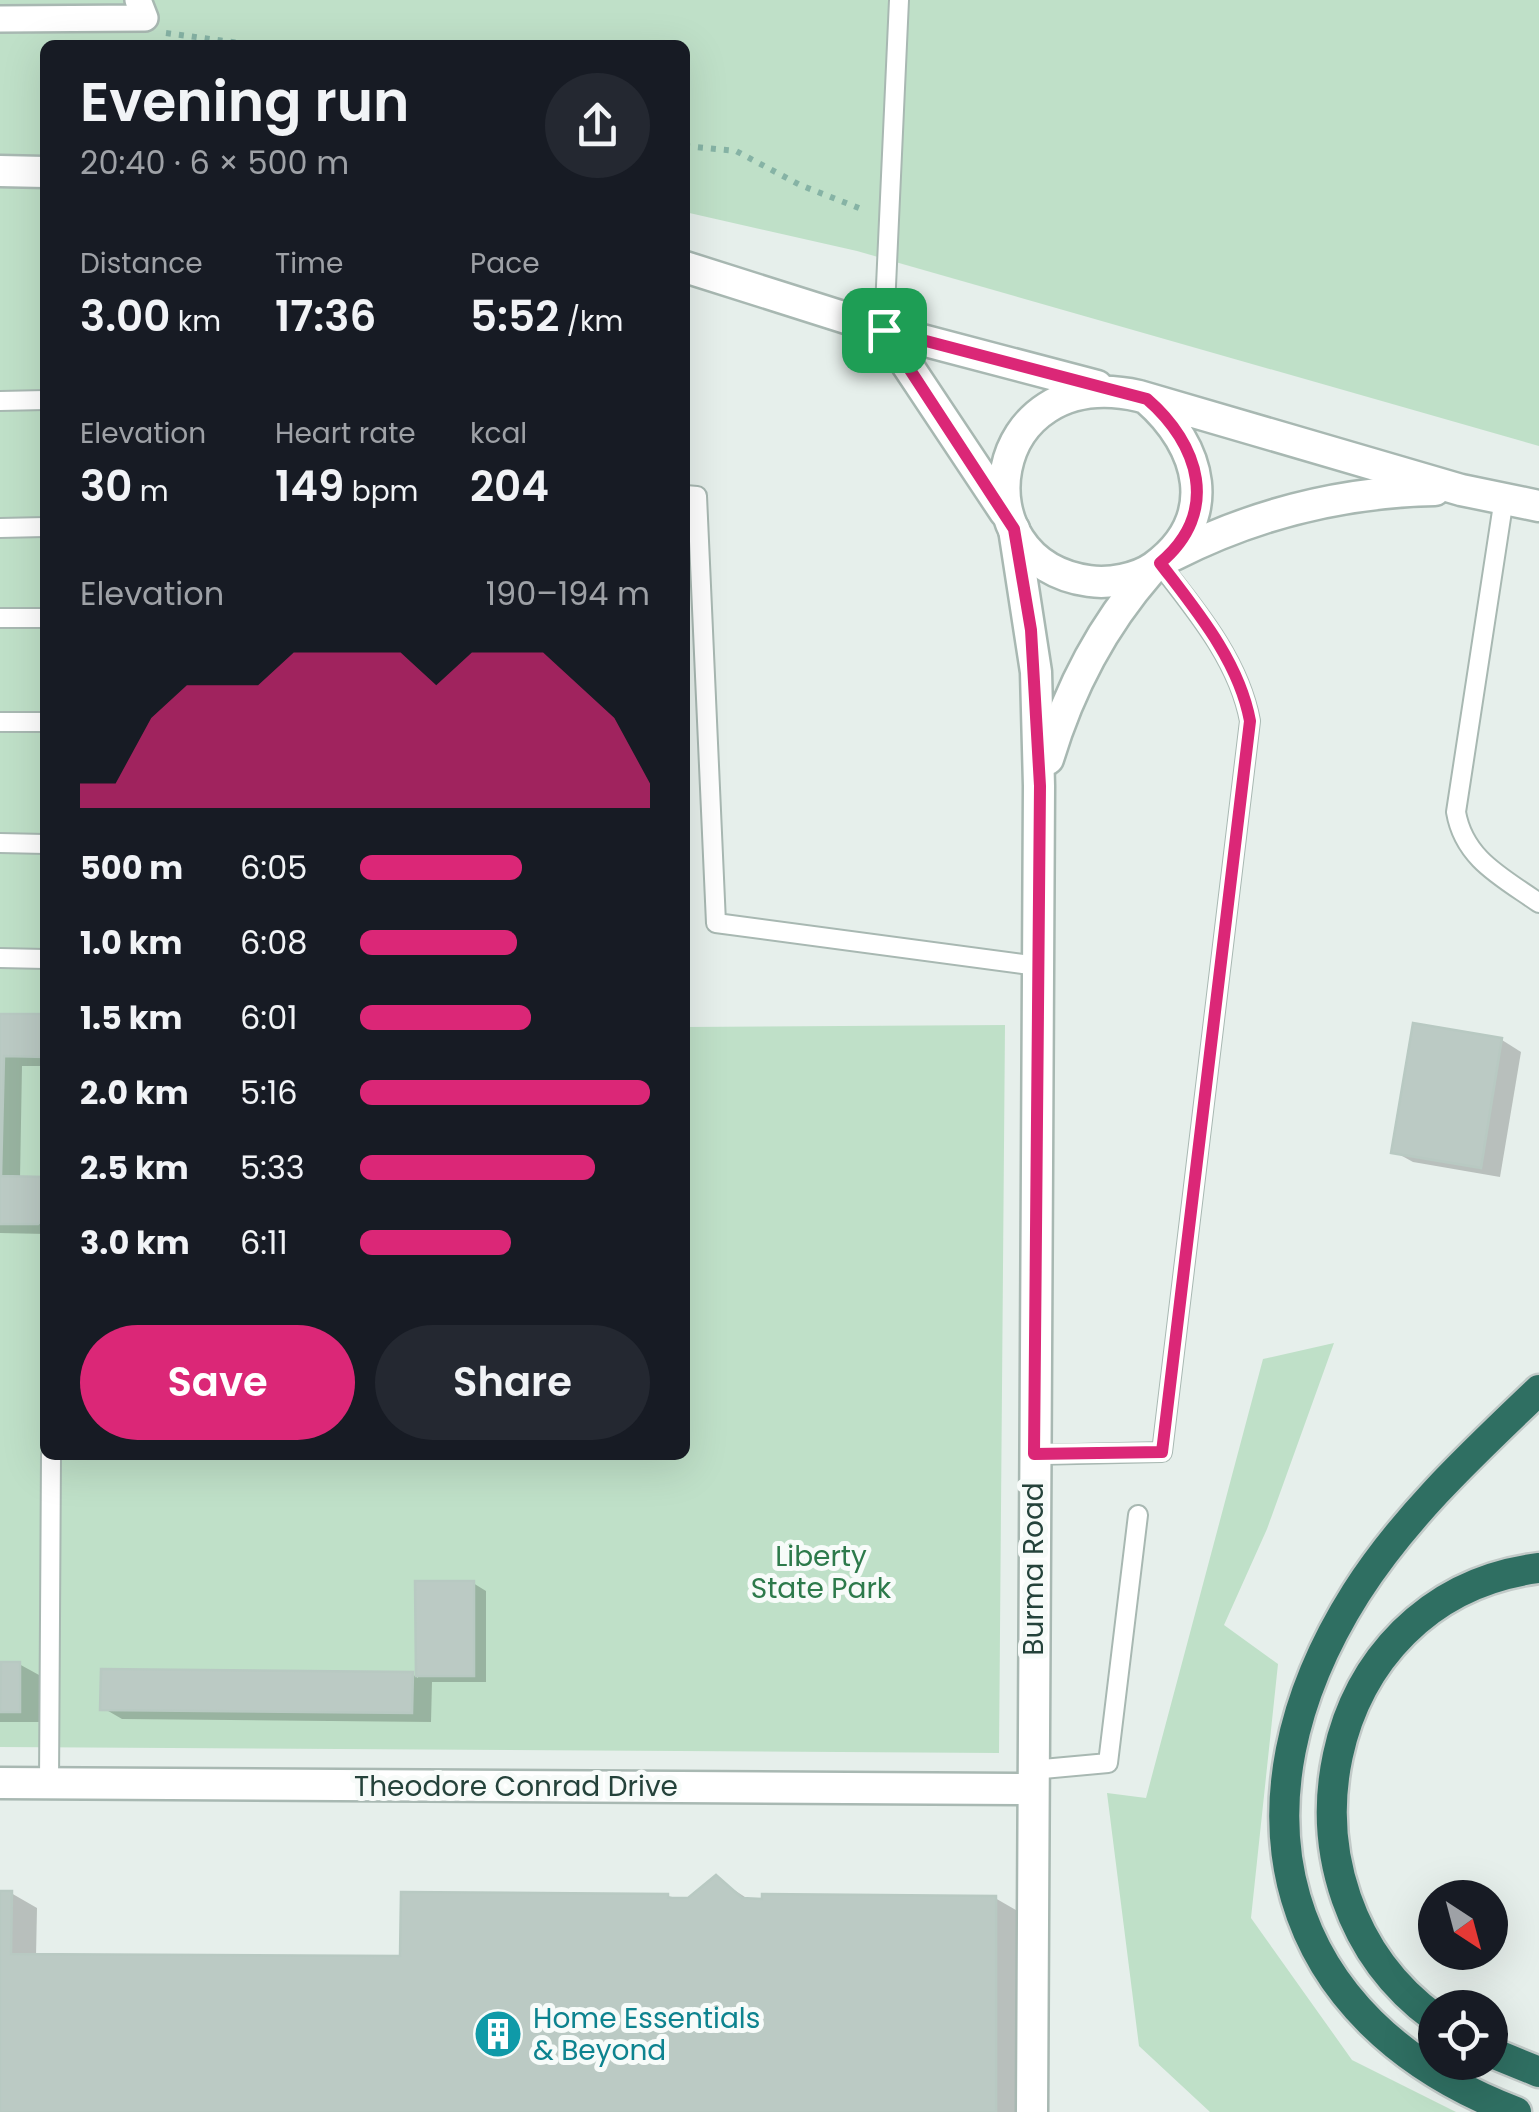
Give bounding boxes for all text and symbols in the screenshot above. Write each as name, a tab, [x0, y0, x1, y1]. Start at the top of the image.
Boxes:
text: Evening run	[80, 63, 409, 140]
button: share	[545, 73, 650, 178]
text: 20:40 · 6 × 500 m	[80, 140, 349, 185]
text: Distance	[80, 244, 203, 283]
text: Time	[275, 244, 343, 283]
text: Pace	[470, 244, 540, 283]
text: 3.00	[80, 287, 170, 346]
text: 17:36	[275, 287, 376, 346]
text: 5:52	[470, 287, 559, 346]
pin	[842, 288, 927, 373]
text: km	[170, 302, 221, 341]
text: /km	[559, 302, 623, 341]
icon: arrive	[857, 303, 912, 358]
text: Elevation	[80, 414, 206, 453]
text: Heart rate	[275, 414, 416, 453]
text: kcal	[470, 414, 527, 453]
text: 30	[80, 457, 132, 516]
text: 149	[275, 457, 344, 516]
text: 204	[470, 457, 549, 516]
text: m	[132, 472, 169, 511]
text: bpm	[344, 472, 418, 511]
text: Elevation	[80, 571, 224, 616]
text: 190–194 m	[486, 571, 650, 616]
text: 500 m	[80, 845, 183, 890]
text: 6:05	[240, 845, 307, 890]
text: 1.0 km	[80, 920, 182, 965]
text: 6:08	[240, 920, 307, 965]
text: 1.5 km	[80, 995, 182, 1040]
text: 6:01	[240, 995, 297, 1040]
text: 2.0 km	[80, 1070, 189, 1115]
text: 5:16	[240, 1070, 297, 1115]
text: 2.5 km	[80, 1145, 189, 1190]
text: 5:33	[240, 1145, 305, 1190]
text: 3.0 km	[80, 1220, 190, 1265]
text: 6:11	[240, 1220, 288, 1265]
button: Save	[80, 1325, 355, 1440]
button: Share	[375, 1325, 650, 1440]
street label: Burma Road	[1014, 1482, 1053, 1656]
park label: Liberty State Park	[751, 1537, 892, 1608]
street label: Theodore Conrad Drive	[354, 1767, 678, 1806]
north arrow	[1418, 1880, 1508, 1970]
map controls	[1418, 1880, 1508, 2080]
button: locate	[1418, 1990, 1508, 2080]
place label: Home Essentials & Beyond	[533, 1999, 760, 2070]
building icon: Home Essentials & Beyond	[472, 2008, 524, 2060]

